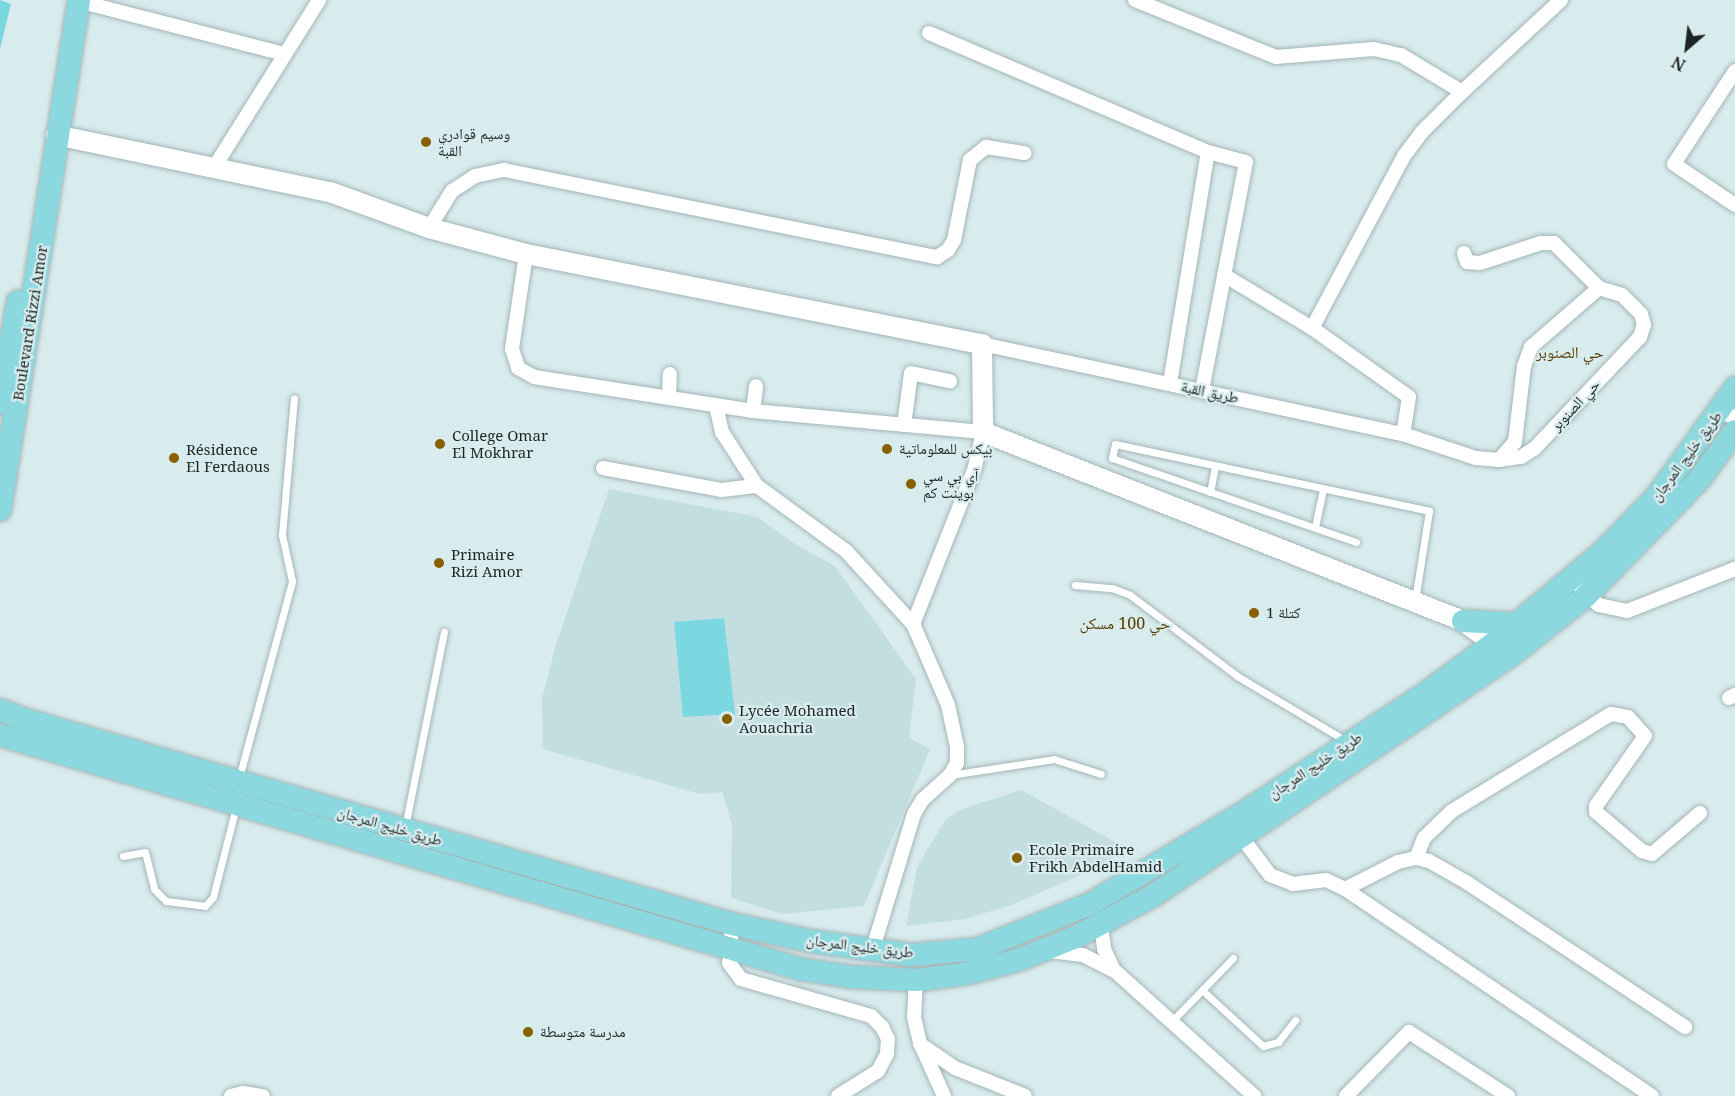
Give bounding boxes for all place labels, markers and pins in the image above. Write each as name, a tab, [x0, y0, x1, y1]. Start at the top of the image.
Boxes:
place label: وسيم قوادري القبة	[438, 124, 510, 159]
marker: وسيم قوادري القبة	[419, 135, 433, 149]
place label: College Omar El Mokhrar	[452, 426, 548, 461]
marker: College Omar El Mokhrar	[433, 437, 447, 451]
place label: Résidence El Ferdaous	[186, 440, 270, 475]
place label: بيكس للمعلوماتية	[899, 440, 992, 458]
marker: بيكس للمعلوماتية	[880, 442, 894, 456]
marker: Résidence El Ferdaous	[167, 451, 181, 465]
place label: آي بي سي بوينت كم	[923, 466, 978, 501]
marker: آي بي سي بوينت كم	[904, 477, 918, 491]
place label: Primaire Rizi Amor	[451, 545, 522, 580]
marker: Primaire Rizi Amor	[432, 556, 446, 570]
place label: كتلة 1	[1266, 604, 1300, 622]
marker: كتلة 1	[1247, 606, 1261, 620]
place label: Lycée Mohamed Aouachria	[739, 701, 856, 736]
marker: Lycée Mohamed Aouachria	[720, 712, 734, 726]
place label: Ecole Primaire Frikh AbdelHamid	[1029, 840, 1162, 875]
marker: Ecole Primaire Frikh AbdelHamid	[1010, 851, 1024, 865]
place label: مدرسة متوسطة	[540, 1023, 626, 1041]
marker: مدرسة متوسطة	[521, 1025, 535, 1039]

